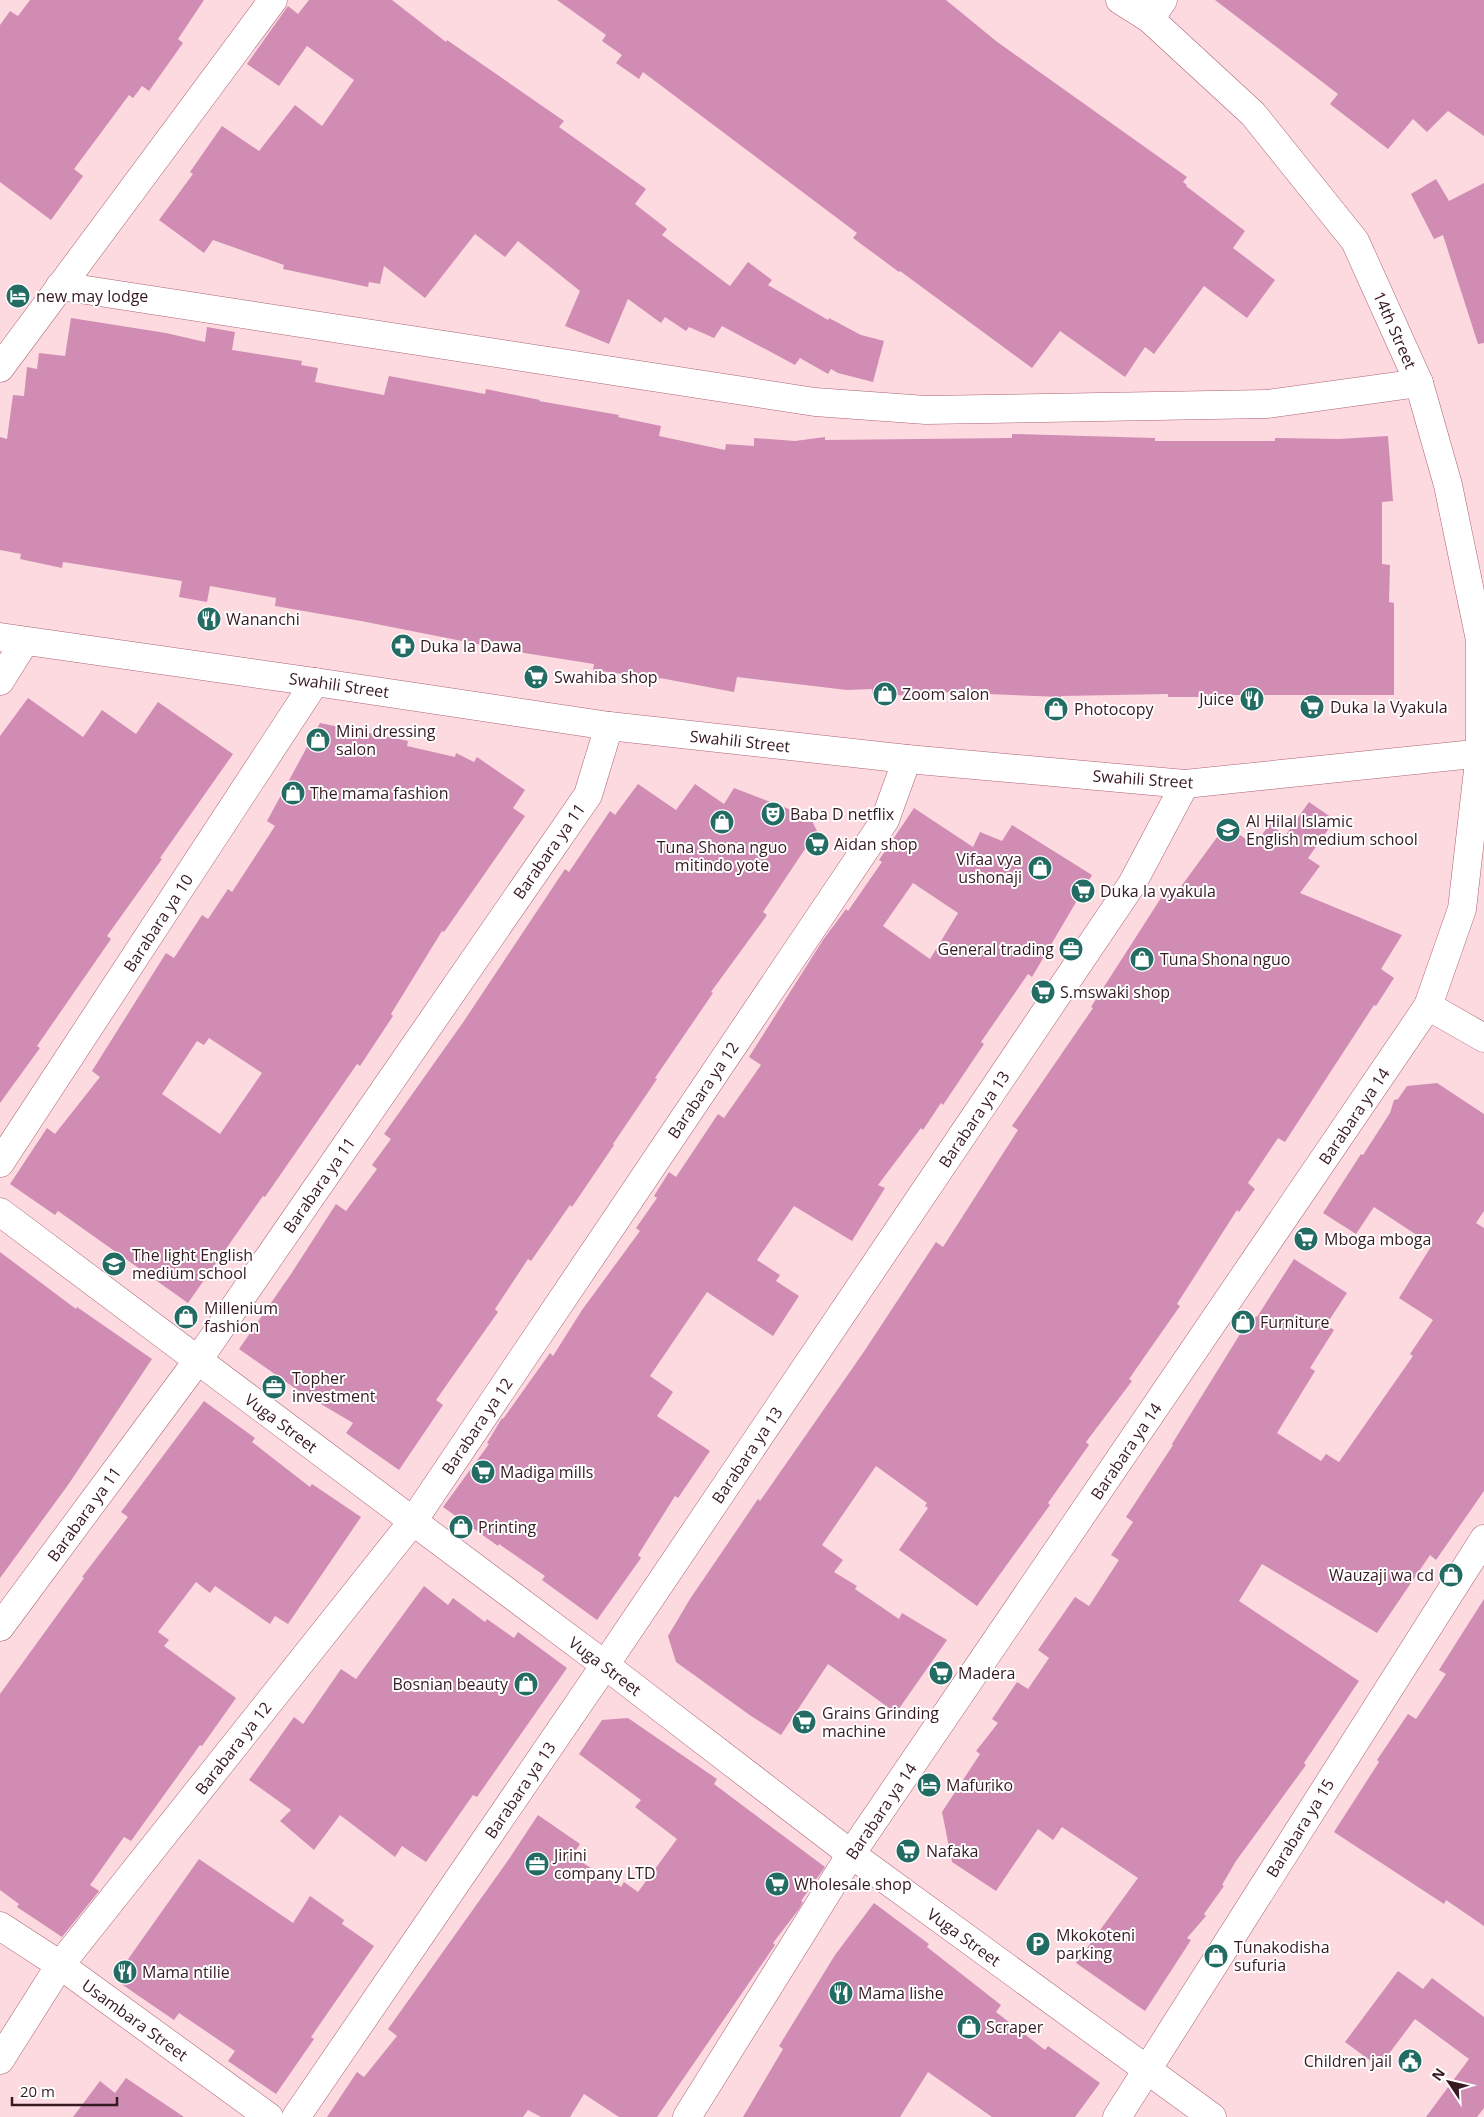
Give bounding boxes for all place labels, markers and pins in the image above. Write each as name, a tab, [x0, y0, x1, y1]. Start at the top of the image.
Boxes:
hotel icon: new may lodge	[5, 283, 31, 309]
place label: new may lodge	[36, 285, 148, 307]
restaurant icon: Wananchi	[196, 606, 222, 632]
place label: Wananchi	[226, 608, 300, 630]
pharmacy icon: Duka la Dawa	[390, 633, 416, 659]
place label: Duka la Dawa	[420, 635, 522, 657]
supermarket icon: Swahiba shop	[523, 664, 549, 690]
place label: Swahiba shop	[554, 666, 658, 688]
shop icon: Zoom salon	[872, 681, 898, 707]
place label: Zoom salon	[902, 683, 989, 705]
restaurant icon: Juice	[1239, 686, 1265, 712]
place label: Juice	[1197, 688, 1234, 710]
supermarket icon: Duka la Vyakula	[1299, 694, 1325, 720]
shop icon: Photocopy	[1043, 696, 1069, 722]
place label: Duka la Vyakula	[1330, 696, 1448, 718]
place label: Photocopy	[1074, 698, 1154, 720]
place label: Mini dressing salon	[336, 720, 436, 760]
shop icon: Mini dressing salon	[305, 727, 331, 753]
shop icon: The mama fashion	[280, 780, 306, 806]
place label: The mama fashion	[310, 782, 449, 804]
theatre icon: Baba D netflix	[760, 801, 786, 827]
place label: Baba D netflix	[790, 803, 895, 825]
shop icon: Tuna Shona nguo mitindo yote	[709, 809, 735, 835]
place label: Al Hilal Islamic English medium school	[1246, 810, 1418, 850]
school or university icon: Al Hilal Islamic English medium school	[1215, 817, 1241, 843]
supermarket icon: Aidan shop	[804, 831, 830, 857]
place label: Aidan shop	[834, 833, 918, 855]
place label: Tuna Shona nguo mitindo yote	[657, 836, 787, 876]
place label: Vifaa vya ushonaji	[956, 848, 1022, 888]
shop icon: Vifaa vya ushonaji	[1027, 855, 1053, 881]
supermarket icon: Duka la vyakula	[1070, 878, 1096, 904]
place label: Duka la vyakula	[1100, 880, 1216, 902]
office icon: General trading	[1058, 936, 1084, 962]
place label: General trading	[938, 938, 1054, 960]
shop icon: Tuna Shona nguo	[1129, 946, 1155, 972]
place label: Tuna Shona nguo	[1160, 948, 1291, 970]
supermarket icon: S.mswaki shop	[1030, 979, 1056, 1005]
place label: S.mswaki shop	[1060, 981, 1170, 1003]
supermarket icon: Mboga mboga	[1293, 1226, 1319, 1252]
place label: Mboga mboga	[1324, 1228, 1431, 1250]
place label: The light English medium school	[132, 1244, 253, 1284]
school or university icon: The light English medium school	[101, 1251, 127, 1277]
place label: Millenium fashion	[204, 1297, 278, 1337]
shop icon: Millenium fashion	[173, 1304, 199, 1330]
shop icon: Furniture	[1230, 1309, 1256, 1335]
place label: Furniture	[1260, 1311, 1330, 1333]
place label: Topher investment	[292, 1367, 376, 1407]
office icon: Topher investment	[261, 1374, 287, 1400]
supermarket icon: Madiga mills	[470, 1459, 496, 1485]
place label: Madiga mills	[500, 1461, 593, 1483]
shop icon: Printing	[448, 1514, 474, 1540]
place label: Printing	[478, 1516, 537, 1538]
shop icon: Wauzaji wa cd	[1438, 1562, 1464, 1588]
place label: Wauzaji wa cd	[1329, 1564, 1434, 1586]
supermarket icon: Madera	[928, 1660, 954, 1686]
place label: Madera	[958, 1662, 1015, 1684]
shop icon: Bosnian beauty	[513, 1671, 539, 1697]
place label: Bosnian beauty	[393, 1673, 509, 1695]
place label: Grains Grinding machine	[822, 1702, 939, 1742]
supermarket icon: Grains Grinding machine	[791, 1709, 817, 1735]
hotel icon: Mafuriko	[916, 1772, 942, 1798]
place label: Mafuriko	[946, 1774, 1013, 1796]
supermarket icon: Nafaka	[895, 1838, 921, 1864]
place label: Nafaka	[926, 1840, 979, 1862]
place label: Jirini company LTD	[552, 1844, 656, 1884]
office icon: Jirini company LTD	[524, 1851, 550, 1877]
supermarket icon: Wholesale shop	[764, 1871, 790, 1897]
place label: Wholesale shop	[794, 1873, 912, 1895]
place label: Mkokoteni parking	[1056, 1924, 1135, 1964]
parking icon: Mkokoteni parking	[1025, 1931, 1051, 1957]
place label: Tunakodisha sufuria	[1234, 1936, 1330, 1976]
shop icon: Tunakodisha sufuria	[1203, 1943, 1229, 1969]
restaurant icon: Mama ntilie	[112, 1959, 138, 1985]
place label: Mama ntilie	[142, 1961, 230, 1983]
restaurant icon: Mama lishe	[828, 1980, 854, 2006]
place label: Mama lishe	[858, 1982, 944, 2004]
shop icon: Scraper	[956, 2014, 982, 2040]
place label: Scraper	[986, 2016, 1044, 2038]
public building icon: Children jail	[1397, 2048, 1423, 2074]
place label: Children jail	[1304, 2050, 1392, 2072]

